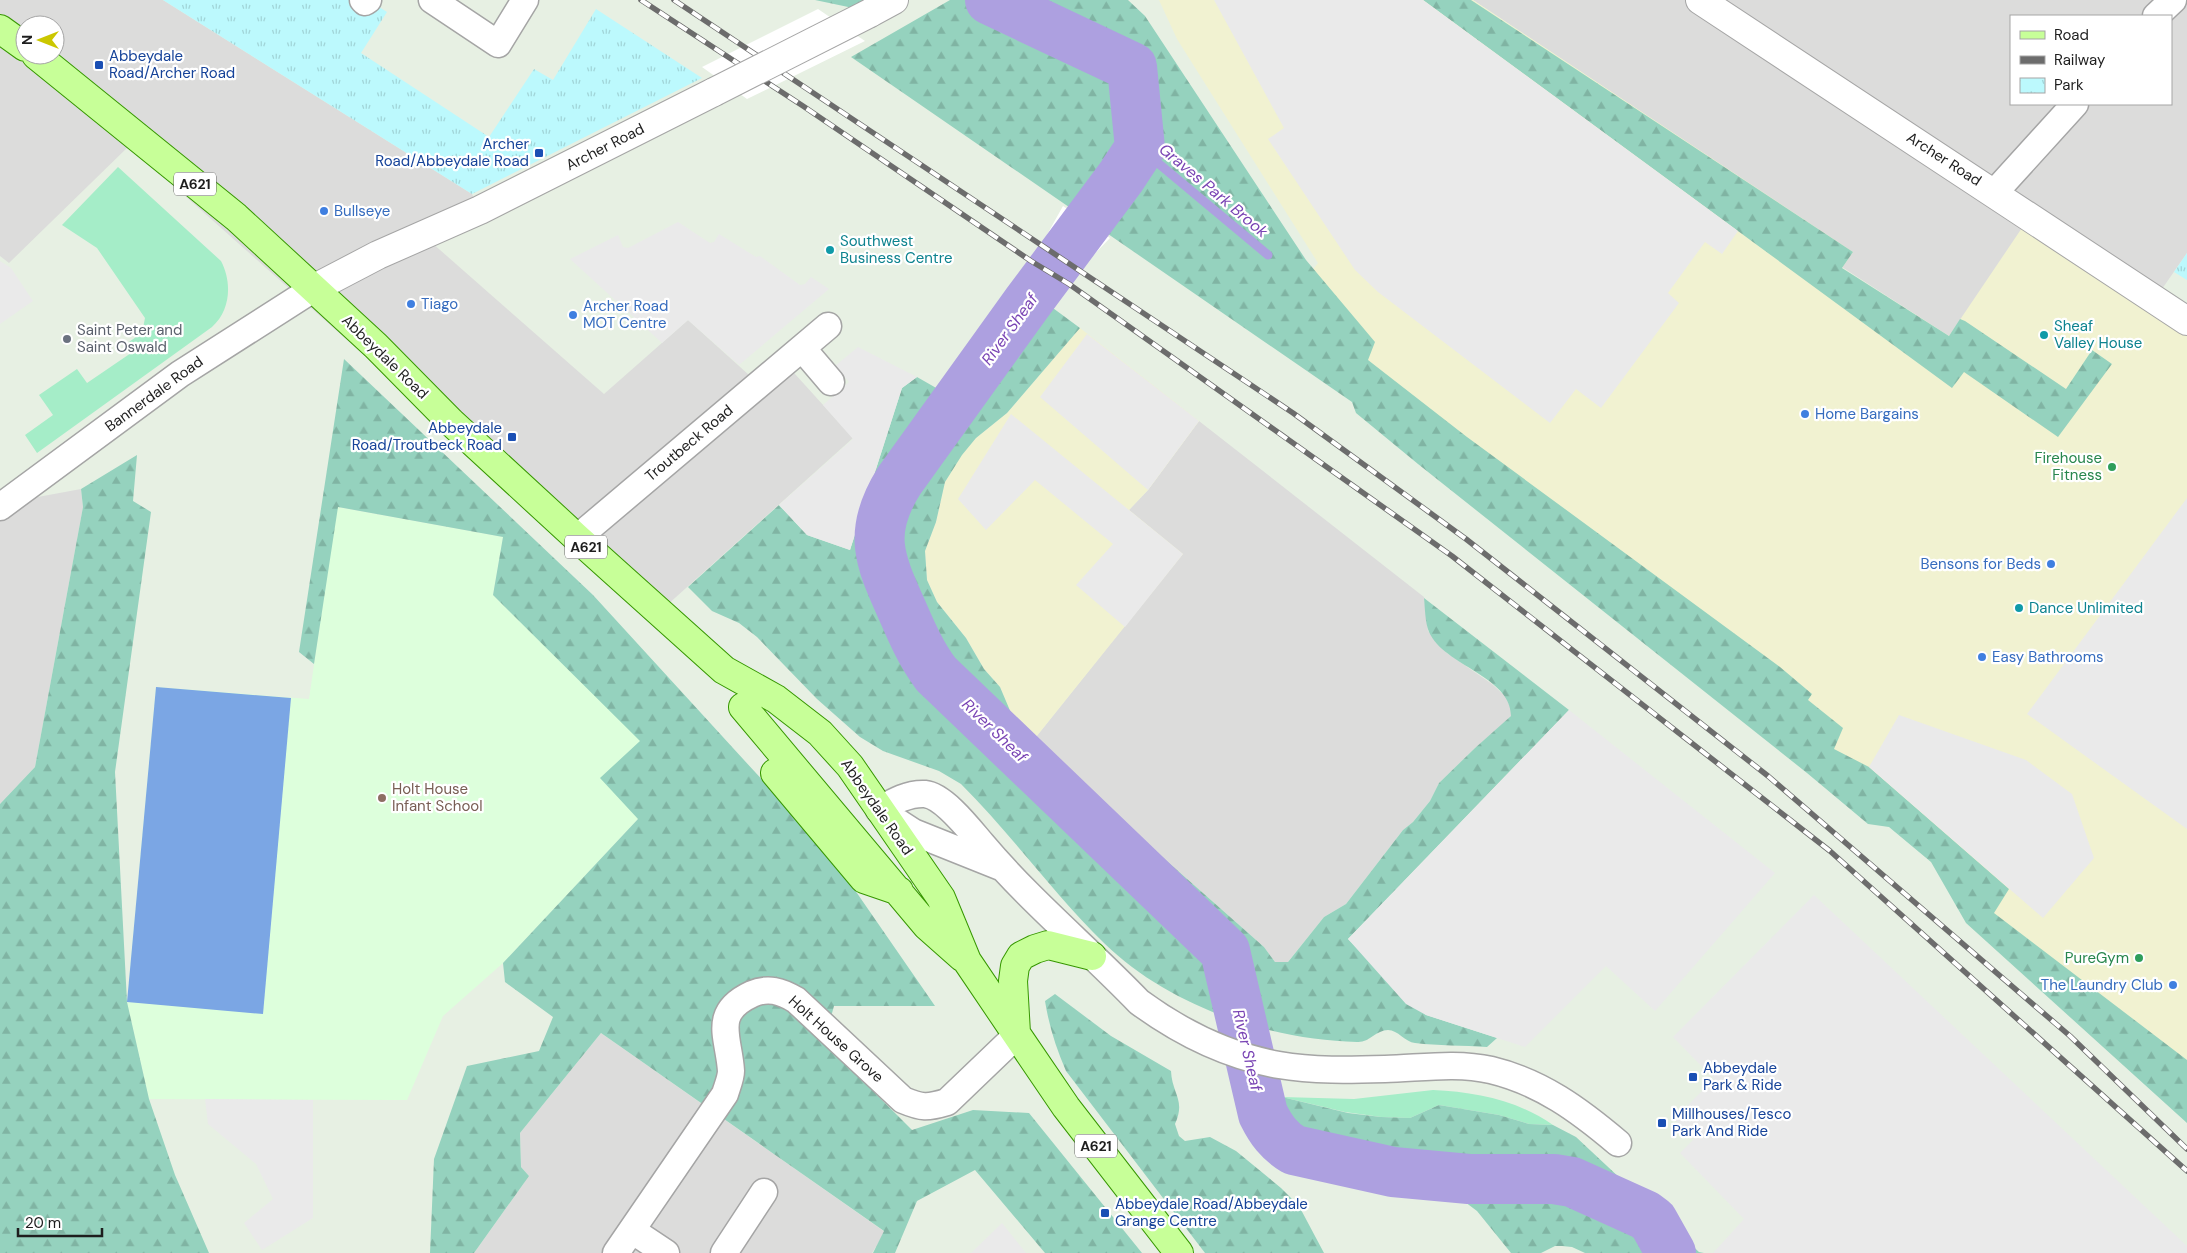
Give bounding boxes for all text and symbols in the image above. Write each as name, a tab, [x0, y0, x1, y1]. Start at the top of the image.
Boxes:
north arrow	[15, 15, 65, 65]
legend	[2010, 15, 2172, 105]
text: Road	[2054, 25, 2089, 45]
text: N	[18, 35, 36, 45]
place label: Abbeydale Road/Archer Road	[109, 46, 235, 83]
text: Railway	[2054, 50, 2106, 70]
marker: Abbeydale Road/Archer Road	[93, 59, 105, 71]
text: Park	[2054, 75, 2084, 95]
street label: Archer Road	[562, 119, 648, 175]
street label: Archer Road	[1903, 127, 1985, 191]
place label: Archer Road/Abbeydale Road	[375, 134, 529, 171]
water label: Graves Park Brook	[1155, 139, 1273, 243]
marker: Archer Road/Abbeydale Road	[533, 147, 545, 159]
road number: A621	[174, 172, 216, 195]
place label: Bullseye	[334, 201, 390, 221]
marker: Bullseye	[318, 205, 330, 217]
place label: Southwest Business Centre	[840, 231, 953, 268]
marker: Southwest Business Centre	[824, 244, 836, 256]
water label: River Sheaf	[976, 288, 1043, 369]
place label: Tiago	[421, 294, 458, 314]
place label: Archer Road MOT Centre	[583, 296, 668, 333]
marker: Tiago	[405, 298, 417, 310]
marker: Archer Road MOT Centre	[567, 309, 579, 321]
street label: Abbeydale Road	[337, 311, 433, 403]
place label: Sheaf Valley House	[2054, 316, 2142, 353]
place label: Saint Peter and Saint Oswald	[77, 320, 182, 357]
marker: Sheaf Valley House	[2038, 329, 2050, 341]
marker: Saint Peter and Saint Oswald	[61, 333, 73, 345]
street label: Bannerdale Road	[101, 352, 207, 436]
street label: Troutbeck Road	[641, 400, 737, 486]
place label: Home Bargains	[1815, 404, 1919, 424]
marker: Home Bargains	[1799, 408, 1811, 420]
place label: Abbeydale Road/Troutbeck Road	[352, 418, 502, 455]
marker: Abbeydale Road/Troutbeck Road	[506, 431, 518, 443]
place label: Firehouse Fitness	[2034, 448, 2102, 485]
marker: Firehouse Fitness	[2106, 461, 2118, 473]
road number: A621	[565, 536, 607, 558]
place label: Bensons for Beds	[1921, 554, 2041, 574]
marker: Bensons for Beds	[2045, 558, 2057, 570]
place label: Dance Unlimited	[2029, 598, 2143, 618]
marker: Dance Unlimited	[2013, 602, 2025, 614]
place label: Easy Bathrooms	[1992, 647, 2104, 667]
marker: Easy Bathrooms	[1976, 651, 1988, 663]
water label: River Sheaf	[957, 694, 1033, 768]
street label: Abbeydale Road	[836, 755, 918, 859]
place label: Holt House Infant School	[392, 779, 483, 816]
marker: Holt House Infant School	[376, 792, 388, 804]
place label: PureGym	[2065, 948, 2129, 968]
marker: PureGym	[2133, 952, 2145, 964]
place label: The Laundry Club	[2041, 975, 2163, 995]
marker: The Laundry Club	[2167, 979, 2179, 991]
street label: Holt House Grove	[784, 991, 888, 1087]
water label: River Sheaf	[1228, 1007, 1267, 1095]
place label: Abbeydale Park & Ride	[1703, 1058, 1782, 1095]
marker: Abbeydale Park & Ride	[1687, 1071, 1699, 1083]
place label: Millhouses/Tesco Park And Ride	[1672, 1104, 1791, 1141]
marker: Millhouses/Tesco Park And Ride	[1656, 1117, 1668, 1129]
road number: A621	[1075, 1134, 1117, 1158]
place label: Abbeydale Road/Abbeydale Grange Centre	[1115, 1194, 1308, 1231]
scale bar	[18, 1206, 101, 1238]
marker: Abbeydale Road/Abbeydale Grange Centre	[1099, 1207, 1111, 1219]
text: 20 m	[25, 1213, 61, 1233]

